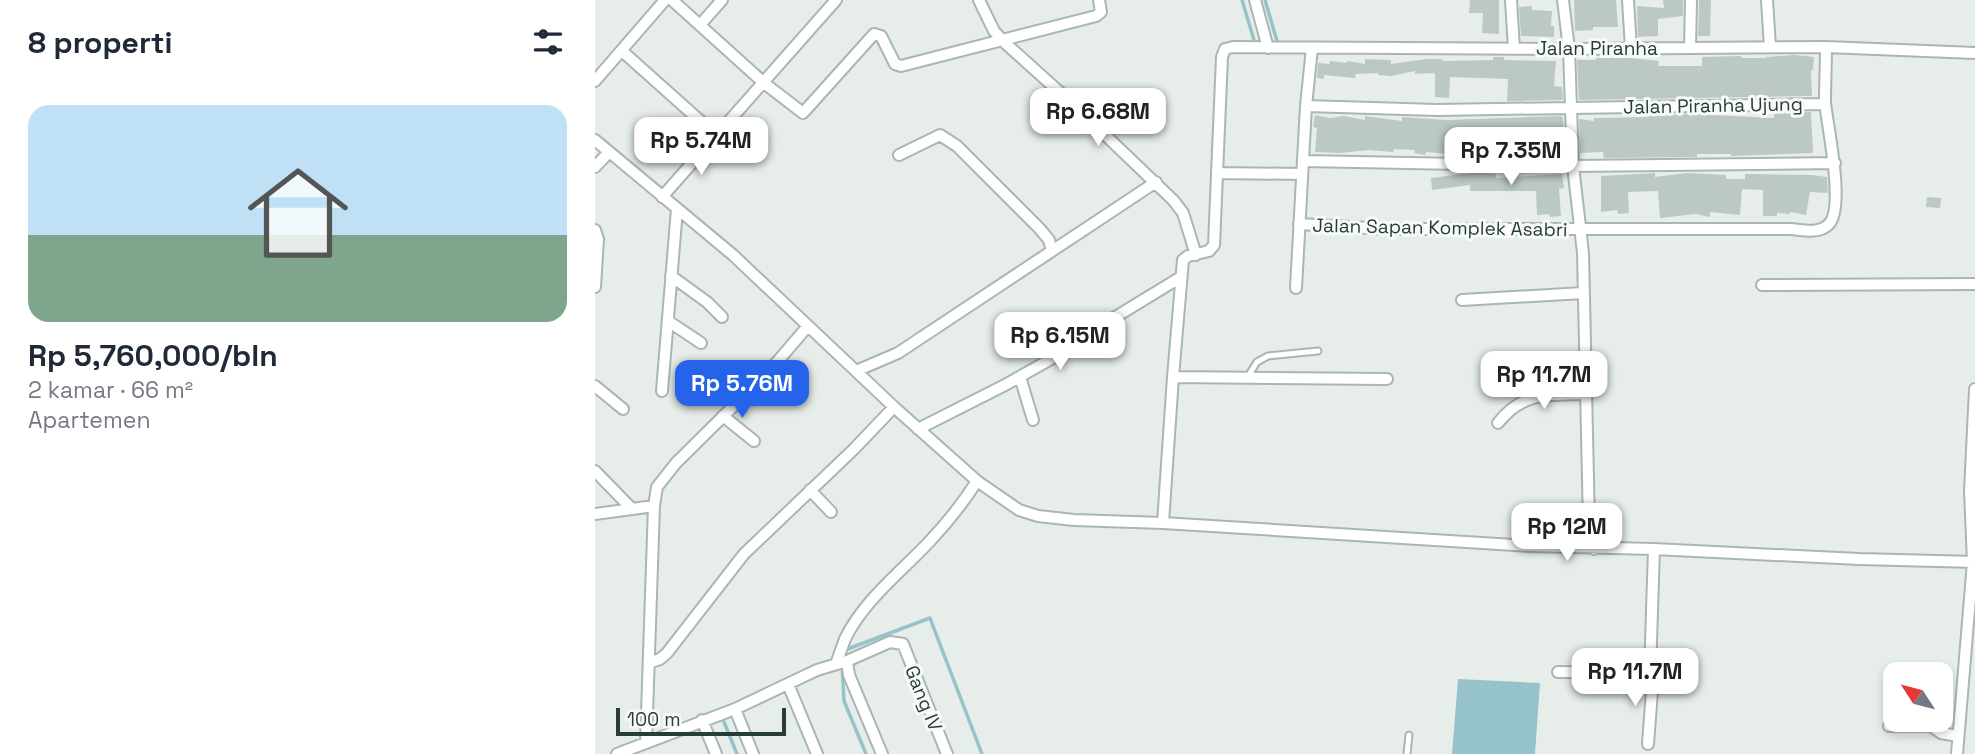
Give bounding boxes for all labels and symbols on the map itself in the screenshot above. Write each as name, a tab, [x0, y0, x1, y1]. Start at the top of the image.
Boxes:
street label: Jalan Piranha	[1536, 36, 1658, 61]
pin: Rp 6.68M	[1026, 88, 1170, 148]
street label: Jalan Piranha Ujung	[1623, 91, 1803, 120]
pin: Rp 5.74M	[629, 118, 773, 177]
pin: Rp 7.35M	[1439, 128, 1583, 187]
street label: Jalan Sapan Komplek Asabri	[1312, 213, 1568, 242]
pin: Rp 6.15M	[988, 312, 1132, 372]
pin: Rp 11.7M	[1472, 352, 1616, 411]
pin: Rp 5.76M	[670, 360, 814, 420]
pin: Rp 12M	[1510, 504, 1624, 563]
pin: Rp 11.7M	[1563, 648, 1707, 708]
street label: Gang IV	[899, 662, 948, 735]
north arrow	[1883, 662, 1953, 732]
scale bar	[616, 705, 786, 737]

